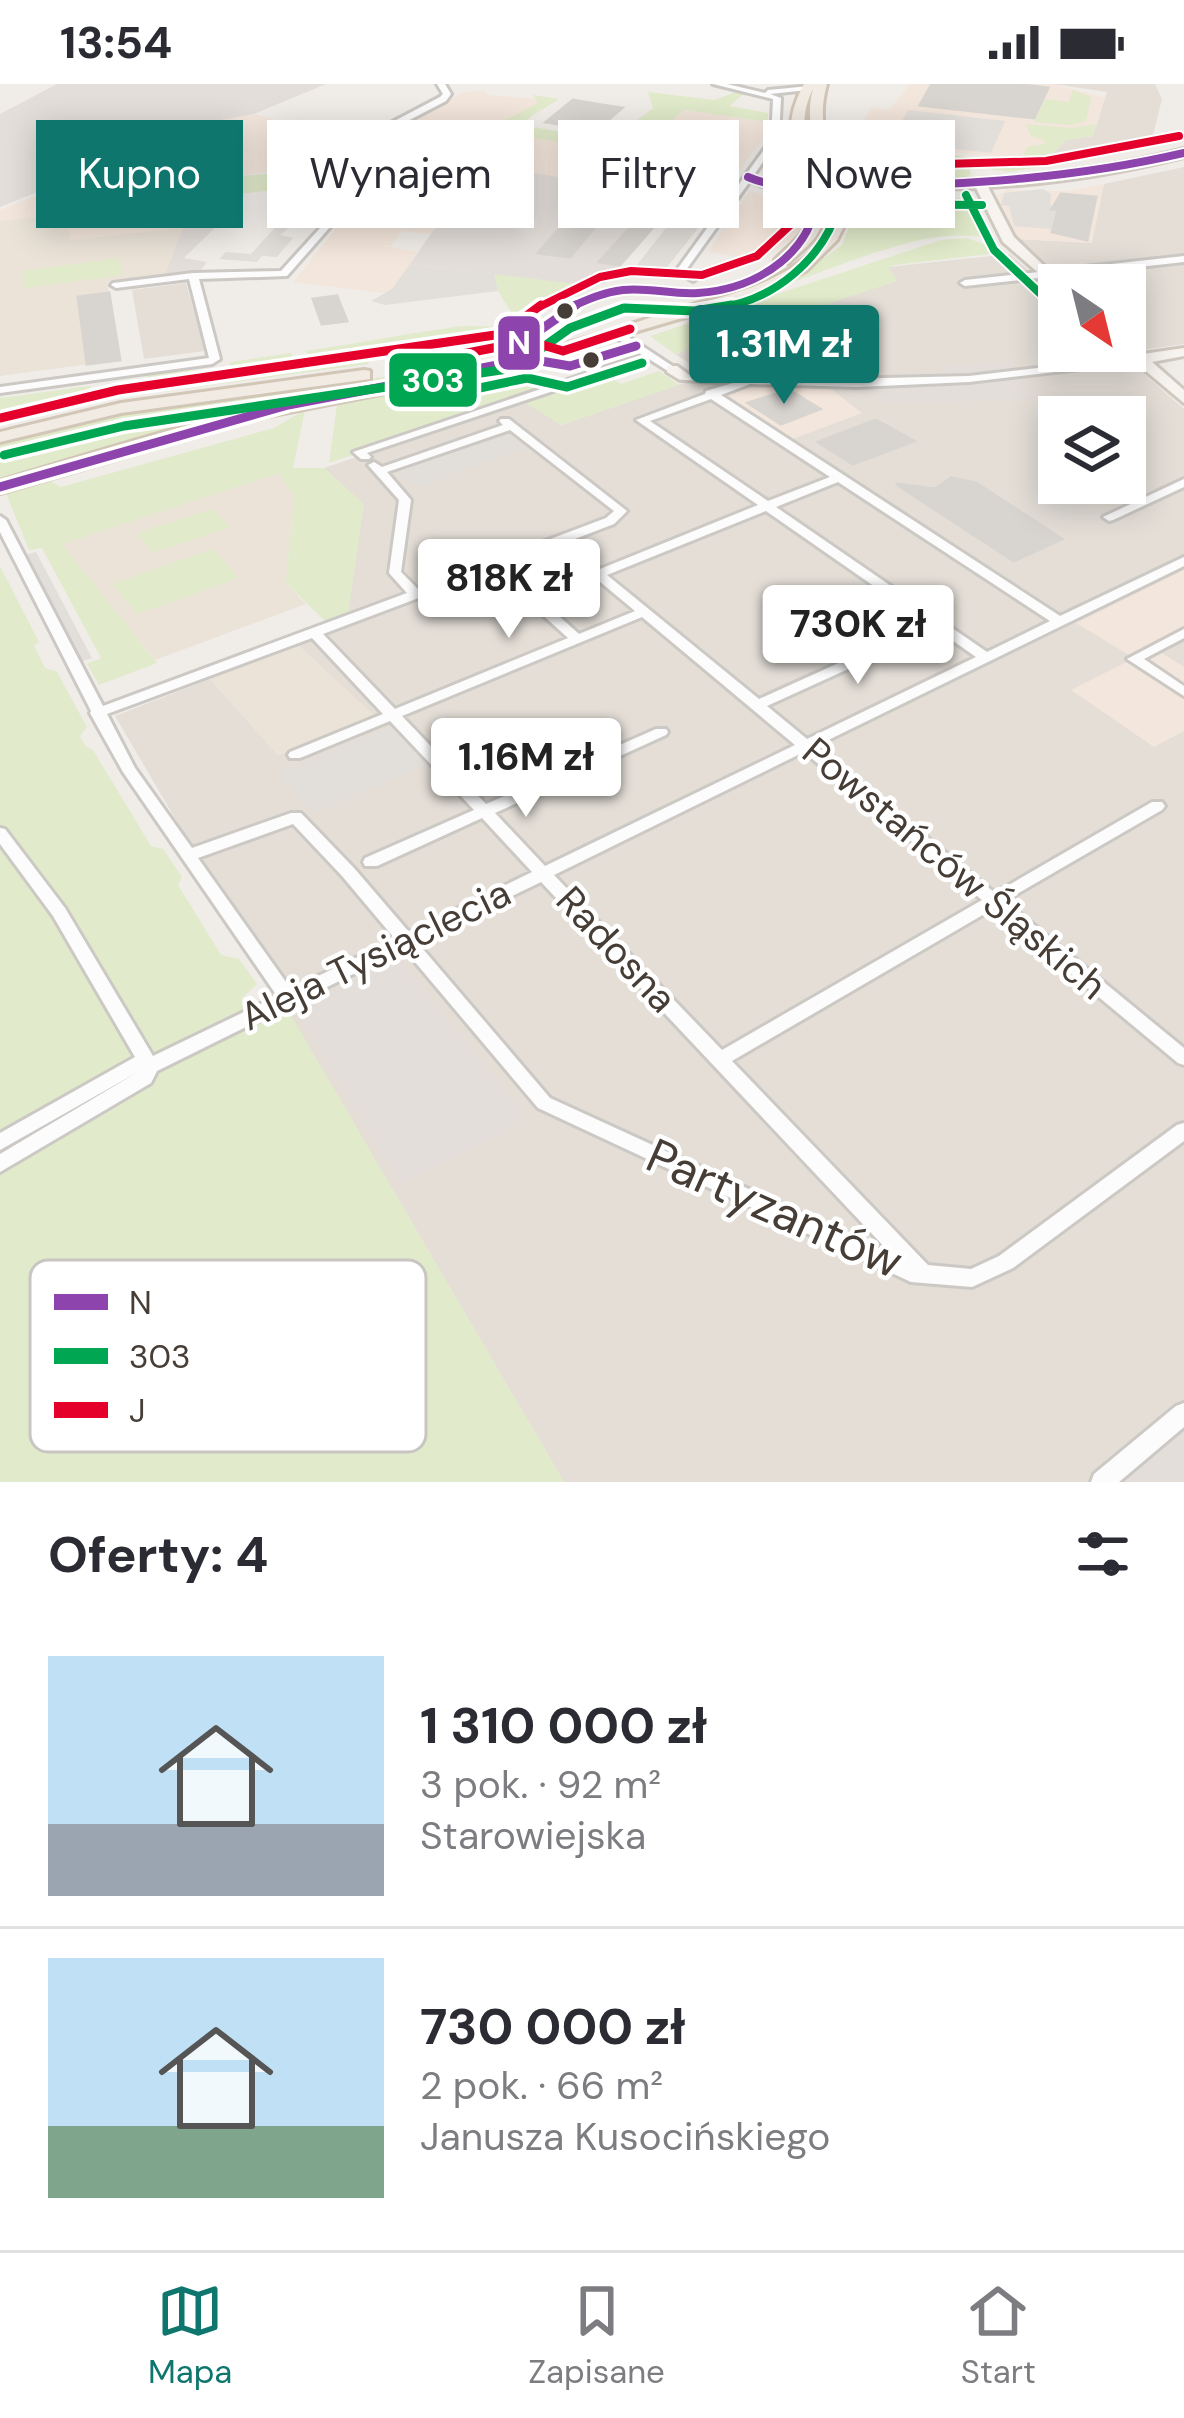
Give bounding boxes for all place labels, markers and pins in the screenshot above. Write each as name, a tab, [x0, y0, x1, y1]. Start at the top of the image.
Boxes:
unlabelled marker	[554, 300, 576, 322]
pin: 1.31M zł	[660, 305, 908, 407]
unlabelled marker	[580, 349, 602, 371]
pin: 818K zł	[398, 539, 620, 641]
pin: 730K zł	[747, 585, 969, 687]
pin: 1.16M zł	[402, 718, 650, 820]

